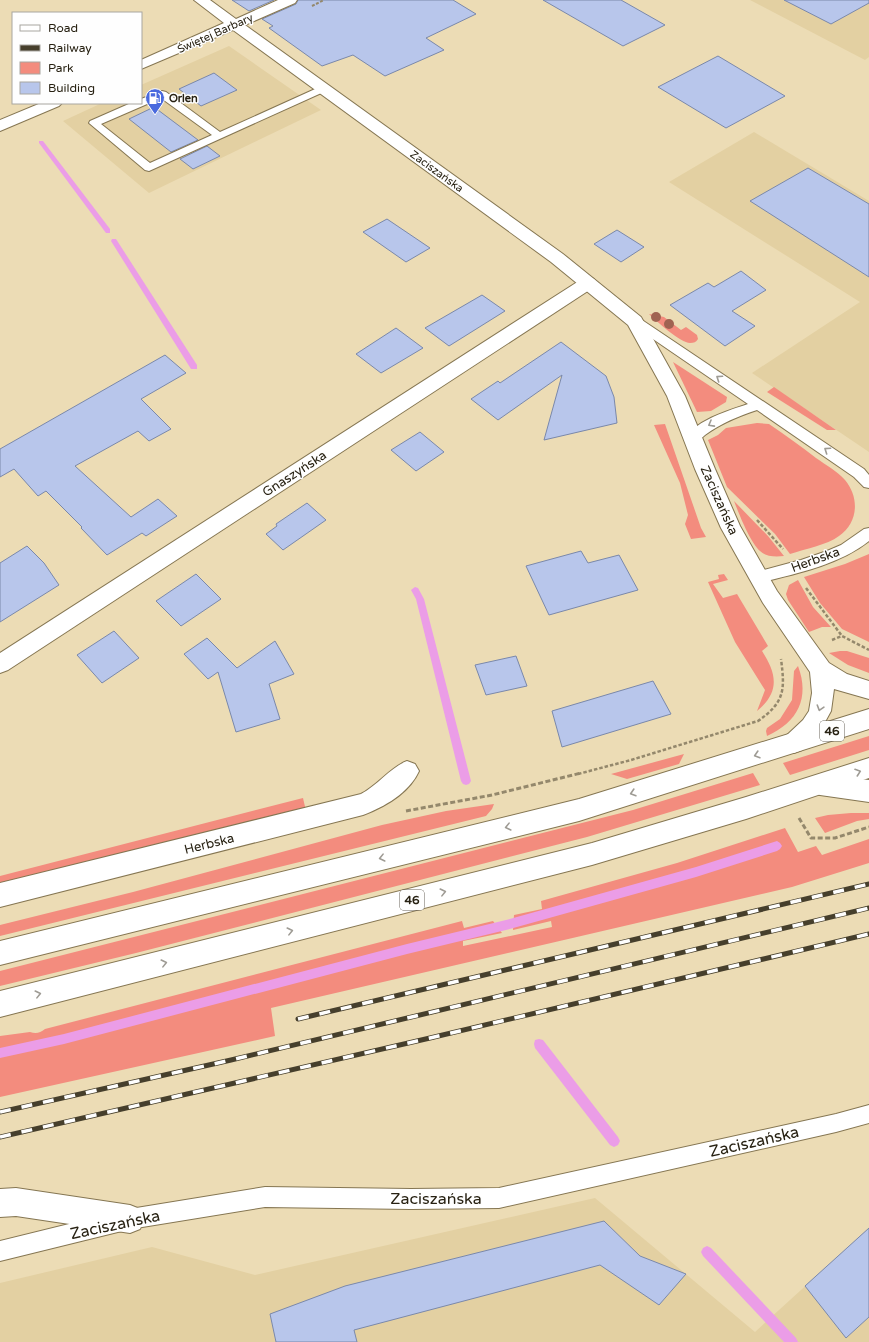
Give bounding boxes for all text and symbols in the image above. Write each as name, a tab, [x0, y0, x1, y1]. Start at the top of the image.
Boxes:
street label: Świętej Barbary	[175, 10, 255, 56]
legend	[12, 12, 142, 104]
text: Road	[48, 21, 78, 35]
text: Railway	[48, 41, 92, 55]
text: Park	[48, 61, 74, 75]
text: Building	[48, 81, 95, 95]
fuel station icon: Orlen	[144, 87, 166, 115]
place label: Orlen	[169, 92, 198, 105]
street label: Zaciszańska	[407, 148, 466, 195]
one-way arrow	[716, 375, 723, 383]
one-way arrow	[708, 419, 715, 426]
street label: Gnaszyńska	[259, 447, 330, 500]
one-way arrow	[824, 447, 831, 455]
street label: Zaciszańska	[697, 463, 741, 538]
street label: Herbska	[789, 544, 842, 576]
one-way arrow	[817, 705, 825, 712]
road number: 46	[820, 721, 844, 741]
one-way arrow	[754, 750, 761, 759]
one-way arrow	[854, 768, 861, 776]
one-way arrow	[630, 788, 637, 797]
one-way arrow	[505, 823, 511, 831]
street label: Herbska	[183, 830, 236, 858]
one-way arrow	[378, 854, 385, 862]
one-way arrow	[440, 888, 446, 896]
road number: 46	[400, 890, 424, 910]
one-way arrow	[287, 927, 293, 935]
one-way arrow	[161, 959, 167, 967]
one-way arrow	[35, 991, 41, 999]
street label: Zaciszańska	[707, 1122, 801, 1162]
street label: Zaciszańska	[390, 1189, 482, 1209]
street label: Zaciszańska	[68, 1206, 162, 1244]

